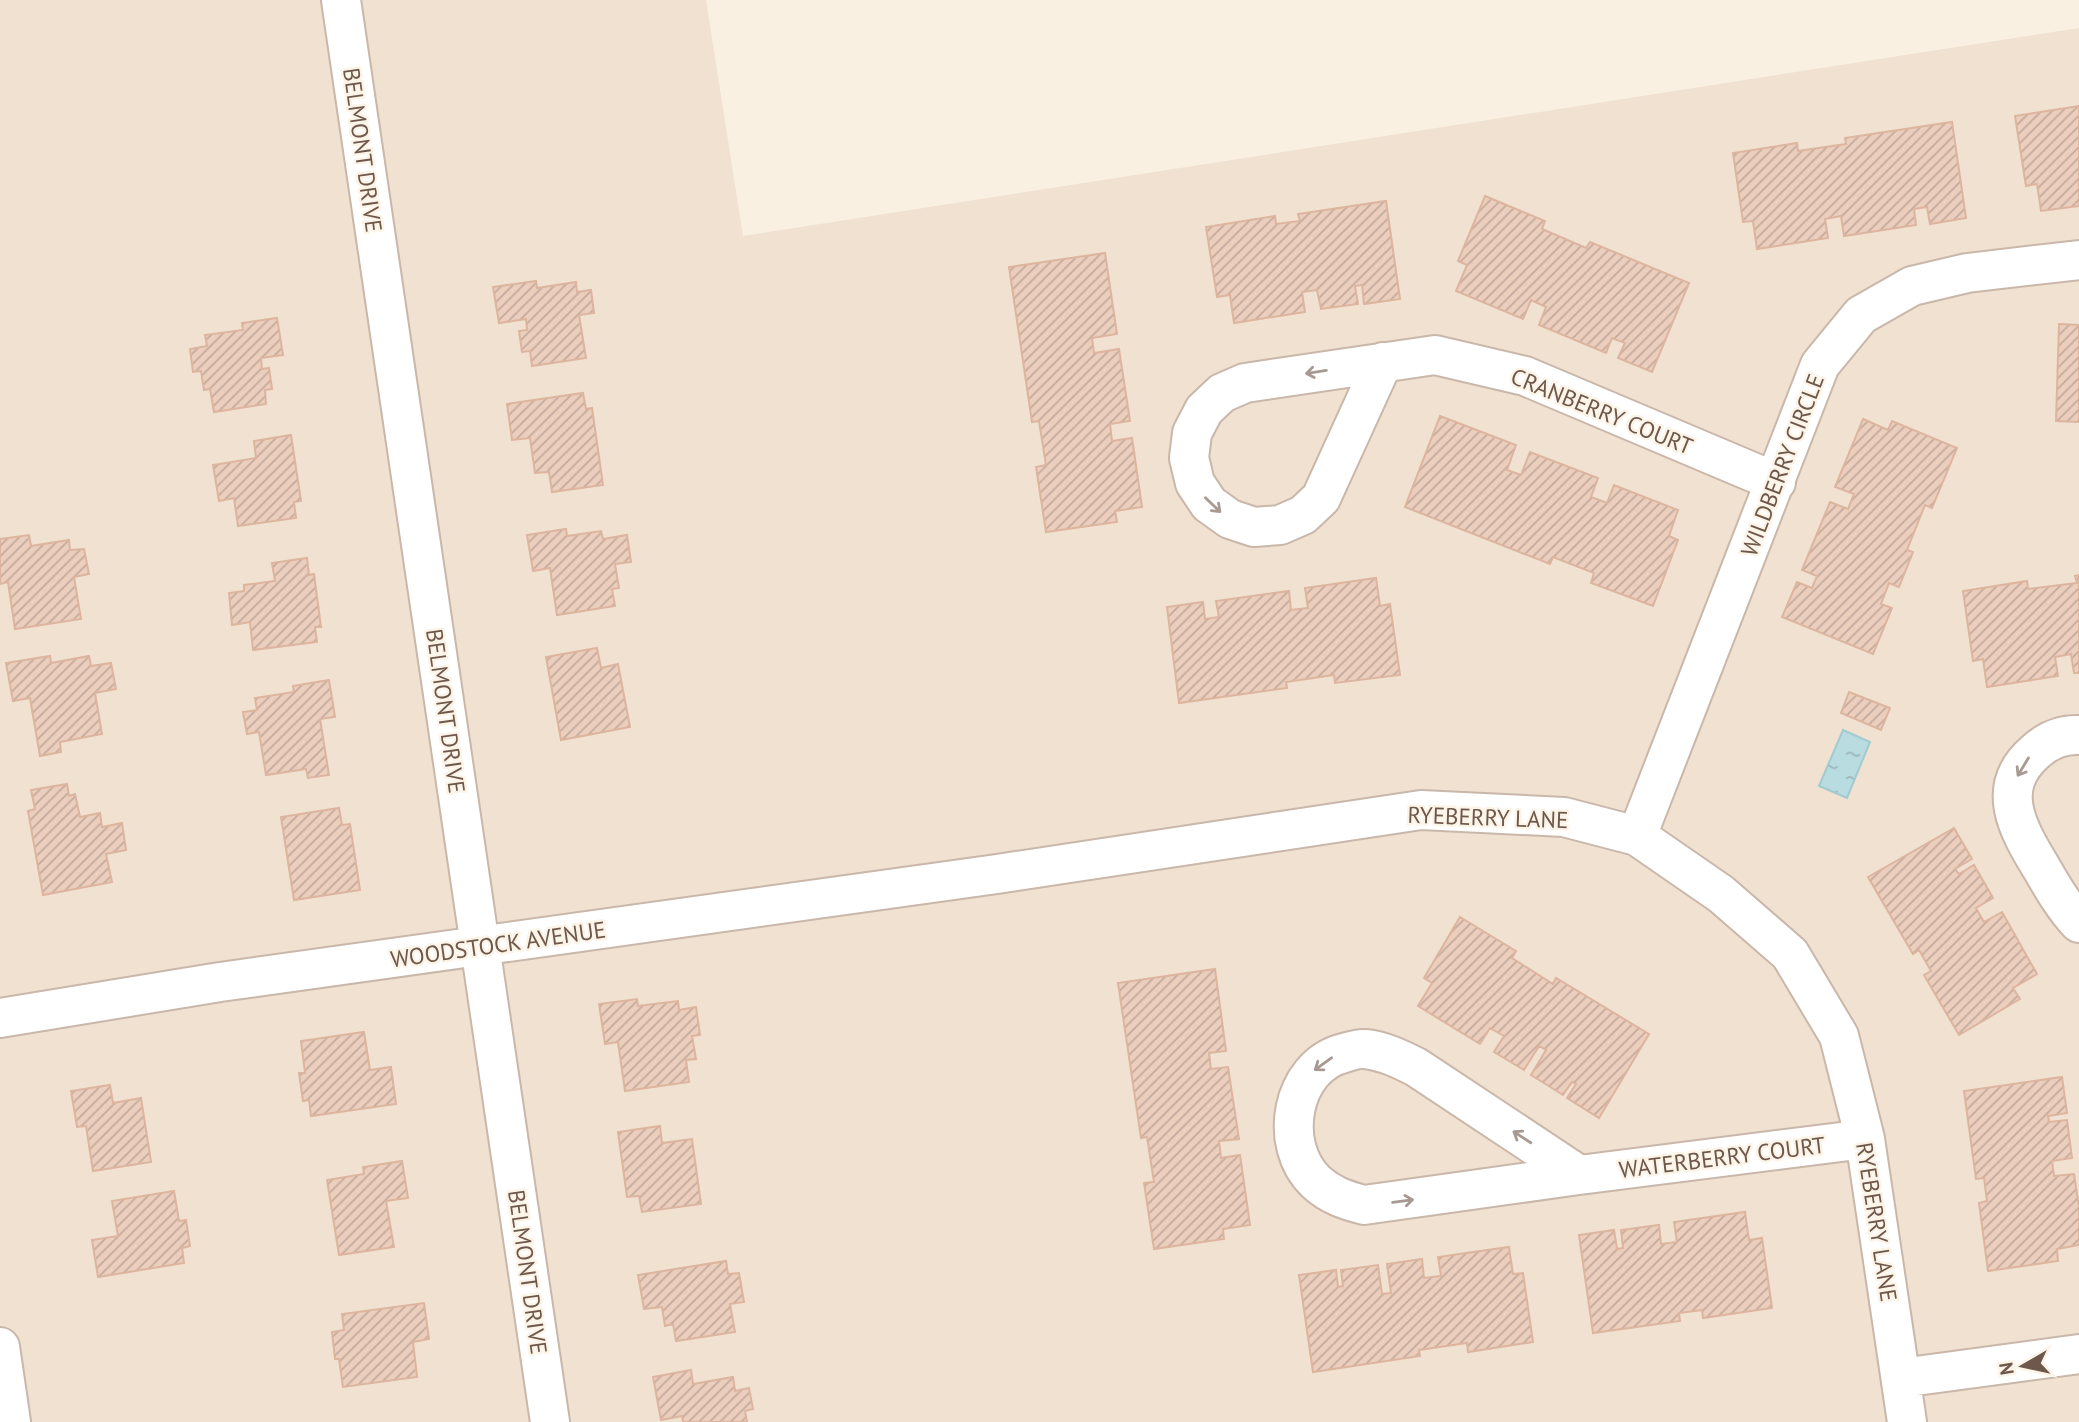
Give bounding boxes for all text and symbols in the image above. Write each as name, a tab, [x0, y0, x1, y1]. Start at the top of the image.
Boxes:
street label: BELMONT DRIVE	[337, 66, 389, 234]
street label: CRANBERRY COURT	[1507, 361, 1697, 461]
one-way arrow	[1305, 366, 1328, 379]
street label: WILDBERRY CIRCLE	[1734, 370, 1830, 560]
one-way arrow	[1205, 497, 1222, 514]
street label: BELMONT DRIVE	[420, 627, 472, 795]
one-way arrow	[2016, 757, 2031, 776]
street label: RYEBERRY LANE	[1407, 800, 1569, 834]
street label: WOODSTOCK AVENUE	[388, 915, 608, 973]
one-way arrow	[1314, 1057, 1333, 1071]
one-way arrow	[1513, 1130, 1532, 1144]
street label: WATERBERRY COURT	[1617, 1130, 1827, 1184]
street label: RYEBERRY LANE	[1850, 1140, 1904, 1304]
street label: BELMONT DRIVE	[502, 1188, 554, 1356]
one-way arrow	[1391, 1194, 1414, 1207]
north arrow	[1988, 1331, 2058, 1401]
text: N	[1993, 1361, 2019, 1377]

